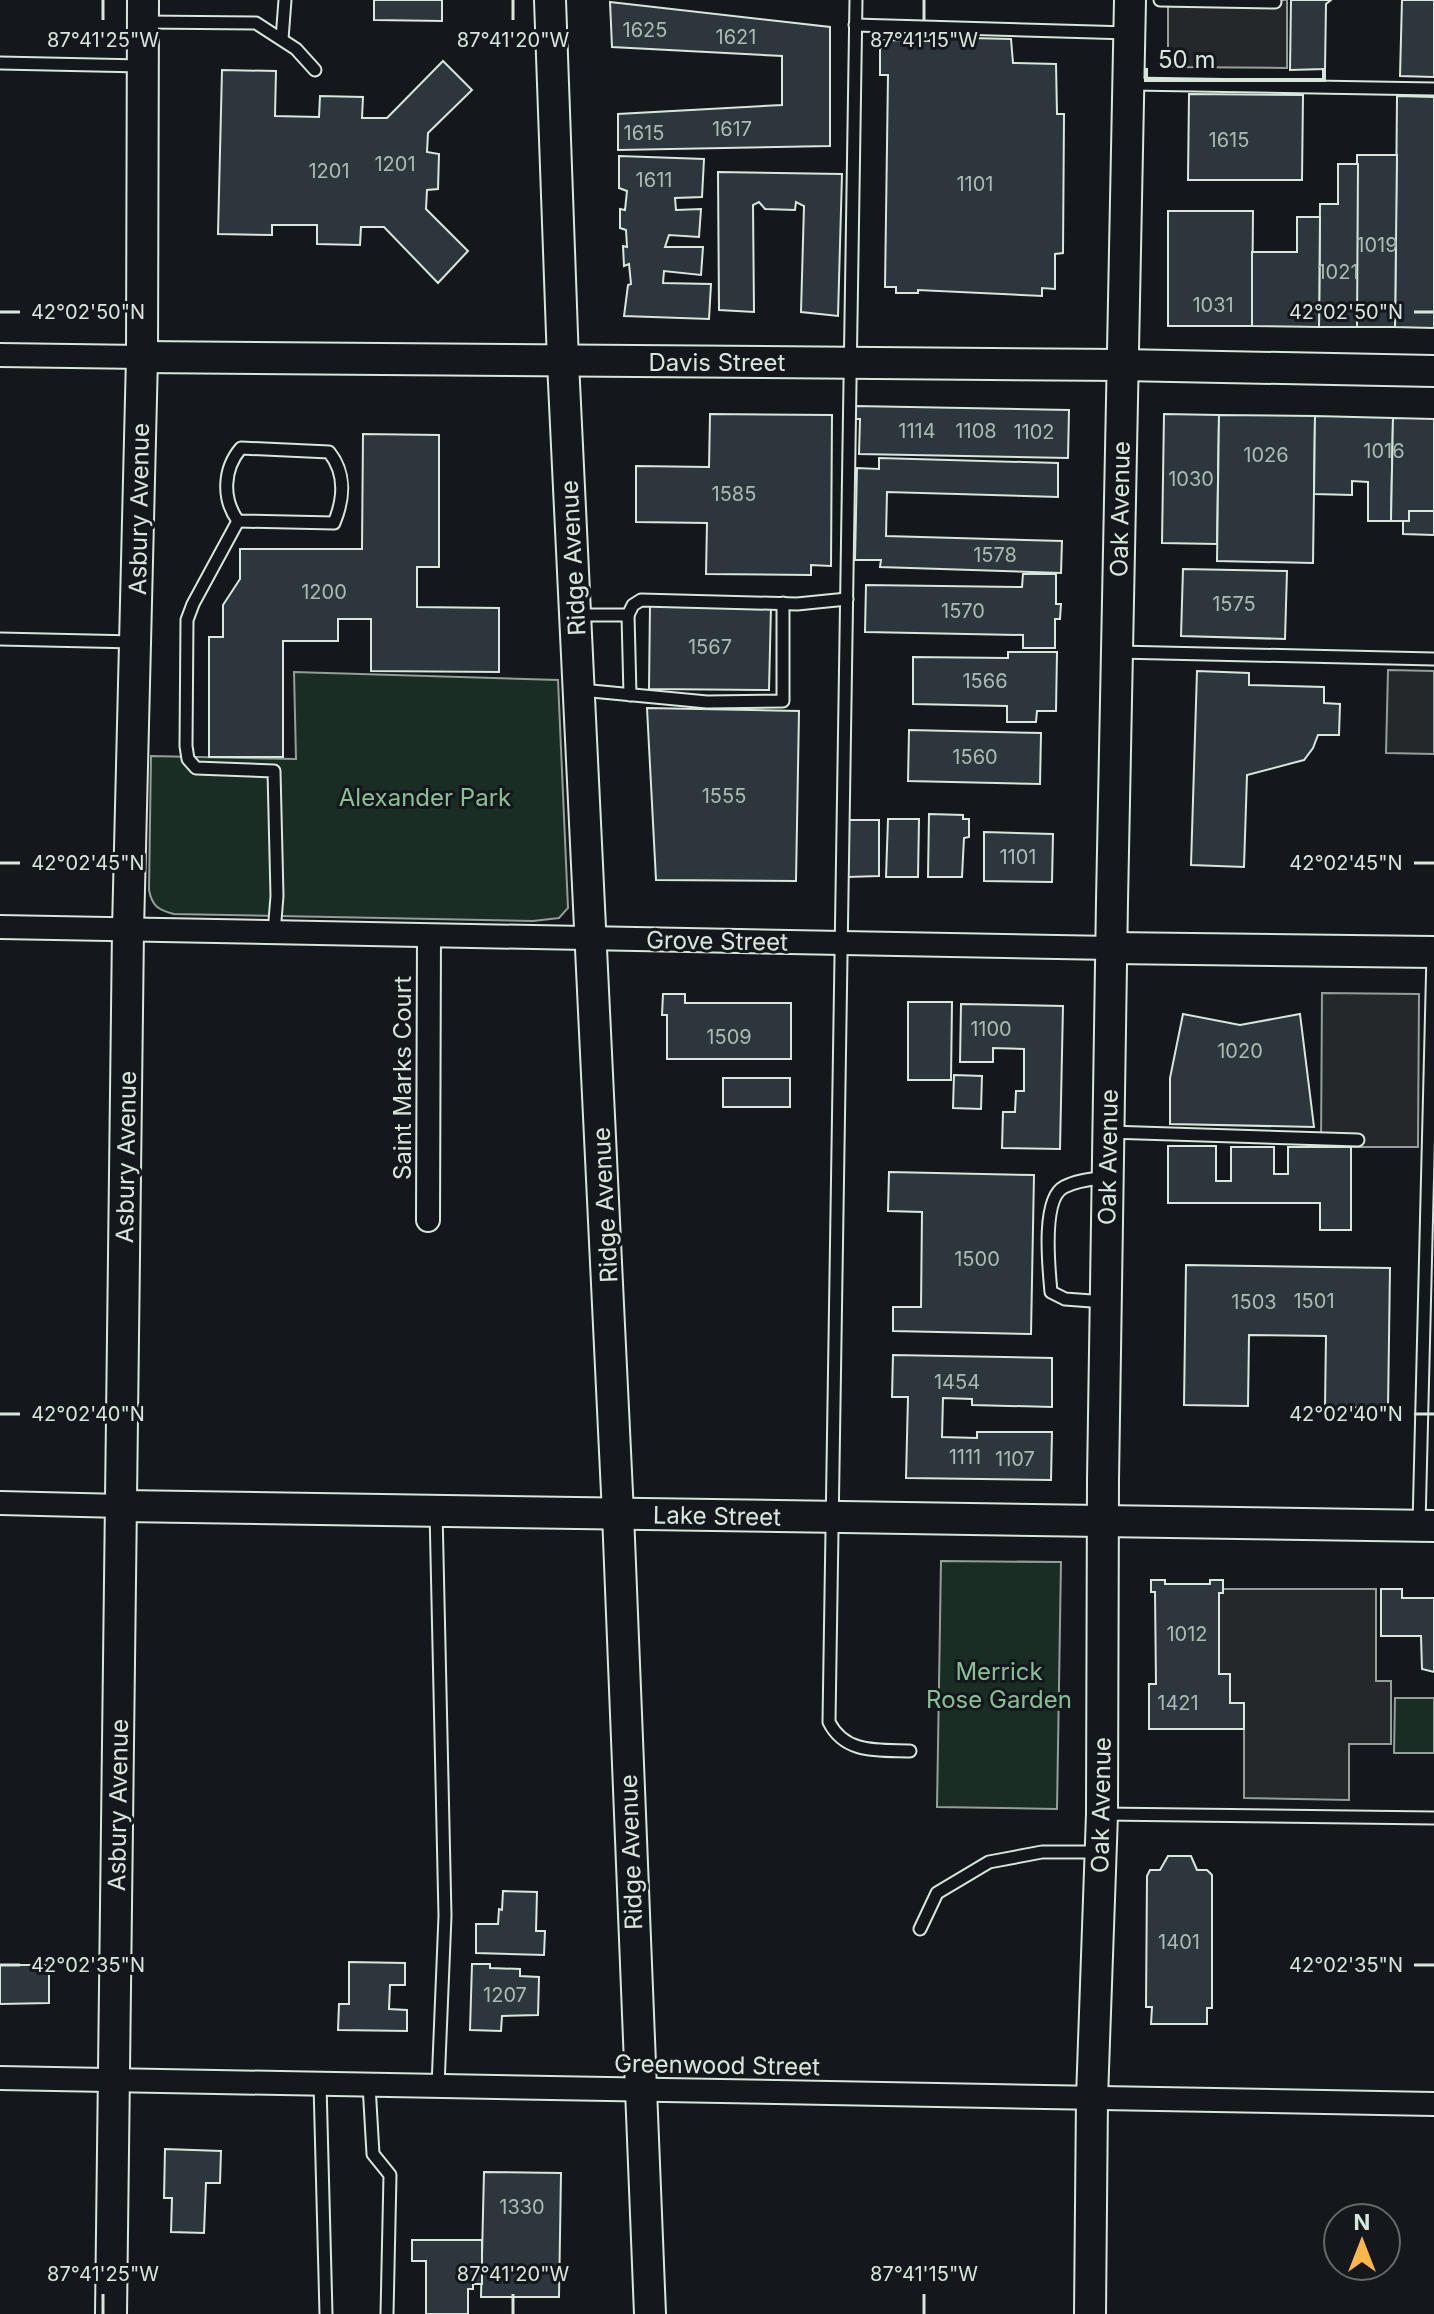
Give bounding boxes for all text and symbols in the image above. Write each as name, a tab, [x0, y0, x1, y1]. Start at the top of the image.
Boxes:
house number: 1625	[623, 18, 667, 42]
house number: 1621	[716, 25, 756, 49]
text: 87°41'25"W	[47, 28, 159, 52]
text: 87°41'20"W	[457, 28, 569, 52]
text: 87°41'15"W	[870, 28, 978, 52]
scale bar	[1146, 32, 1324, 82]
text: 50 m	[1158, 45, 1216, 74]
house number: 1617	[712, 117, 752, 141]
house number: 1615	[624, 121, 664, 145]
house number: 1615	[1209, 128, 1249, 152]
house number: 1201	[374, 152, 416, 176]
house number: 1201	[308, 159, 350, 183]
house number: 1611	[636, 168, 672, 192]
house number: 1101	[956, 172, 994, 196]
house number: 1019	[1356, 233, 1398, 257]
house number: 1021	[1317, 260, 1359, 284]
house number: 1031	[1192, 293, 1234, 317]
text: 42°02'50"N	[31, 300, 145, 324]
text: 42°02'50"N	[1289, 300, 1403, 324]
street label: Davis Street	[649, 348, 786, 377]
house number: 1114	[898, 419, 936, 443]
house number: 1108	[955, 419, 997, 443]
house number: 1102	[1013, 420, 1055, 444]
street label: Asbury Avenue	[123, 423, 155, 595]
house number: 1016	[1363, 439, 1405, 463]
street label: Oak Avenue	[1104, 441, 1136, 577]
house number: 1026	[1243, 443, 1289, 467]
house number: 1030	[1168, 467, 1214, 491]
street label: Ridge Avenue	[554, 479, 592, 637]
house number: 1585	[712, 482, 756, 506]
house number: 1578	[973, 543, 1017, 567]
house number: 1200	[301, 580, 347, 604]
house number: 1575	[1212, 592, 1256, 616]
house number: 1570	[941, 599, 985, 623]
house number: 1567	[688, 635, 732, 659]
house number: 1566	[962, 669, 1008, 693]
house number: 1560	[952, 745, 998, 769]
park label: Alexander Park	[339, 783, 511, 812]
house number: 1555	[702, 784, 746, 808]
house number: 1101	[999, 845, 1037, 869]
text: 42°02'45"N	[31, 851, 145, 875]
text: 42°02'45"N	[1289, 851, 1403, 875]
street label: Grove Street	[646, 925, 788, 957]
street label: Saint Marks Court	[388, 976, 417, 1180]
house number: 1100	[970, 1017, 1012, 1041]
house number: 1509	[706, 1025, 752, 1049]
house number: 1020	[1217, 1039, 1263, 1063]
street label: Asbury Avenue	[110, 1071, 142, 1243]
street label: Oak Avenue	[1092, 1089, 1124, 1225]
street label: Ridge Avenue	[586, 1126, 624, 1284]
house number: 1500	[954, 1247, 1000, 1271]
house number: 1501	[1293, 1289, 1335, 1313]
house number: 1503	[1231, 1290, 1277, 1314]
house number: 1454	[934, 1370, 980, 1394]
text: 42°02'40"N	[31, 1402, 145, 1426]
text: 42°02'40"N	[1289, 1402, 1403, 1426]
house number: 1111	[949, 1445, 981, 1469]
house number: 1107	[995, 1447, 1035, 1471]
street label: Lake Street	[653, 1500, 781, 1532]
house number: 1012	[1166, 1622, 1208, 1646]
park label: Merrick Rose Garden	[926, 1657, 1072, 1714]
house number: 1421	[1157, 1691, 1199, 1715]
street label: Asbury Avenue	[102, 1719, 134, 1891]
street label: Oak Avenue	[1085, 1737, 1117, 1873]
street label: Ridge Avenue	[614, 1774, 648, 1930]
house number: 1401	[1158, 1930, 1200, 1954]
text: 42°02'35"N	[31, 1953, 145, 1977]
text: 42°02'35"N	[1289, 1953, 1403, 1977]
house number: 1207	[483, 1983, 527, 2007]
street label: Greenwood Street	[614, 2049, 820, 2081]
house number: 1330	[499, 2195, 545, 2219]
north arrow	[1322, 2202, 1402, 2282]
text: N	[1354, 2209, 1370, 2235]
text: 87°41'25"W	[47, 2262, 159, 2286]
text: 87°41'20"W	[457, 2262, 569, 2286]
text: 87°41'15"W	[870, 2262, 978, 2286]

